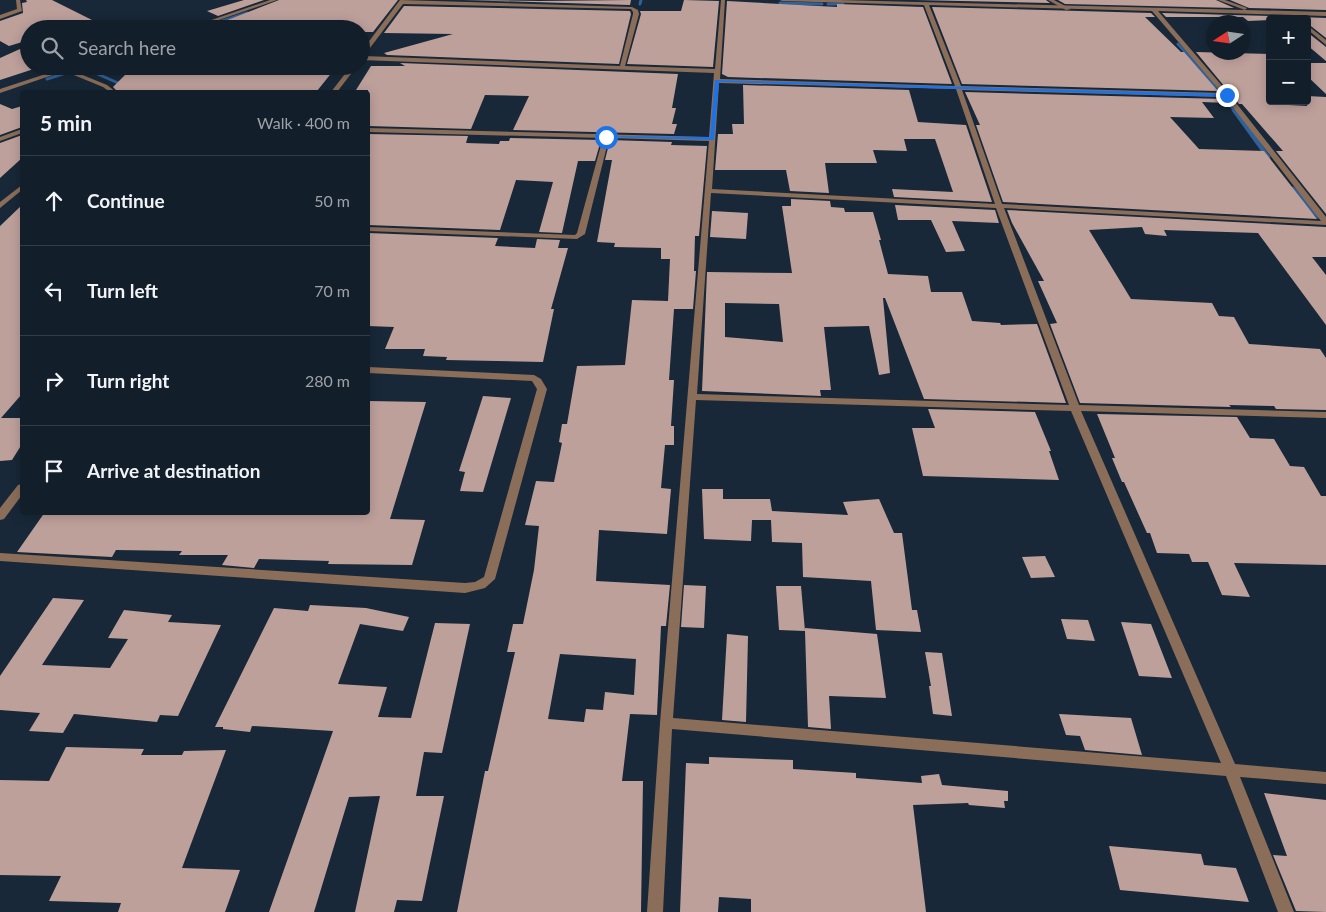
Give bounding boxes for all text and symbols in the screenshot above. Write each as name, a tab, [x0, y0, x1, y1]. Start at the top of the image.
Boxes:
north arrow	[1206, 15, 1251, 60]
map controls	[1266, 15, 1311, 105]
button: +	[1266, 15, 1311, 60]
search box	[20, 20, 370, 75]
icon: search	[38, 34, 66, 62]
text: Search here	[78, 36, 176, 59]
button: −	[1266, 60, 1311, 105]
route end	[1216, 84, 1239, 107]
text: 5 min	[40, 110, 92, 135]
text: Walk · 400 m	[257, 113, 350, 132]
route start	[595, 126, 618, 149]
icon: ahead	[40, 187, 68, 215]
text: Continue	[87, 189, 165, 212]
text: 50 m	[314, 191, 350, 210]
icon: left	[40, 277, 68, 305]
text: Turn left	[87, 279, 158, 302]
text: 70 m	[314, 281, 350, 300]
icon: right	[40, 367, 68, 395]
text: Turn right	[87, 369, 169, 392]
text: 280 m	[305, 371, 350, 390]
icon: arrive	[40, 457, 68, 485]
text: Arrive at destination	[87, 459, 260, 482]

